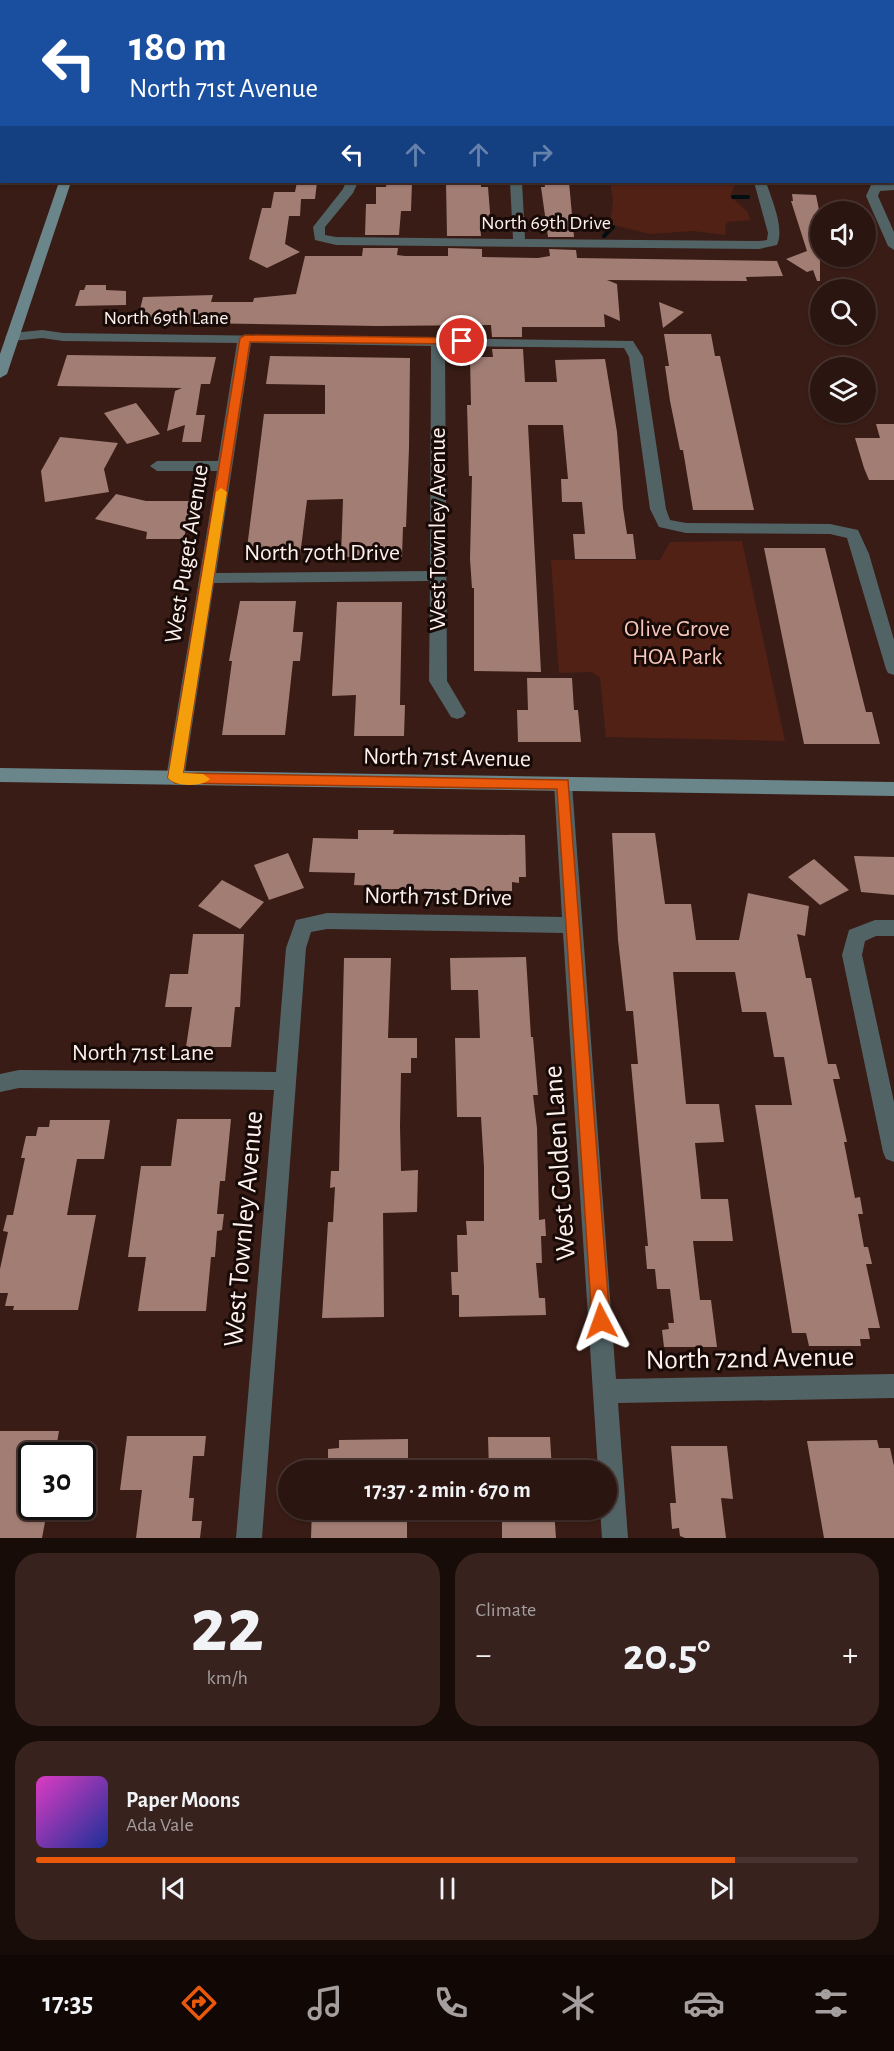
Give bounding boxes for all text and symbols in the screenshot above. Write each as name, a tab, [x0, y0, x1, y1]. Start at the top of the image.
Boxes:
icon: left	[30, 24, 108, 102]
text: 180 m	[129, 26, 227, 68]
text: North 71st Avenue	[129, 75, 318, 102]
icon: left	[336, 138, 369, 171]
icon: ahead	[399, 138, 432, 171]
icon: ahead	[462, 138, 495, 171]
icon: right	[525, 138, 558, 171]
map controls	[810, 201, 876, 423]
button: sound	[810, 201, 876, 267]
street label: North 69th Drive	[481, 213, 611, 233]
button: search	[810, 279, 876, 345]
street label: North 69th Lane	[103, 308, 229, 328]
pin	[436, 315, 487, 366]
icon: arrive	[445, 324, 478, 357]
button: layers	[810, 357, 876, 423]
street label: West Townley Avenue	[426, 427, 450, 631]
street label: West Puget Avenue	[161, 463, 213, 645]
street label: North 70th Drive	[244, 541, 400, 565]
park label: Olive Grove HOA Park	[624, 617, 730, 669]
street label: North 71st Avenue	[363, 745, 531, 771]
street label: North 71st Drive	[364, 884, 512, 910]
street label: North 71st Lane	[72, 1041, 214, 1065]
street label: West Golden Lane	[539, 1064, 581, 1262]
street label: West Townley Avenue	[220, 1110, 268, 1348]
position arrow	[569, 1289, 633, 1353]
street label: North 72nd Avenue	[645, 1343, 855, 1375]
speed limit sign: 30	[18, 1442, 96, 1520]
text: 17:37 · 2 min · 670 m	[364, 1479, 531, 1501]
text: 22	[191, 1588, 264, 1666]
text: Climate	[476, 1600, 536, 1620]
text: 20.5°	[623, 1633, 711, 1678]
text: −	[476, 1639, 491, 1672]
text: +	[842, 1639, 858, 1672]
text: km/h	[207, 1668, 248, 1688]
text: Paper Moons	[126, 1789, 240, 1811]
text: Ada Vale	[126, 1815, 194, 1835]
icon: previous	[157, 1872, 190, 1905]
icon: pause	[431, 1872, 464, 1905]
icon: next	[705, 1872, 738, 1905]
icon: directions	[178, 1982, 220, 2024]
icon: music	[304, 1982, 346, 2024]
icon: phone	[430, 1982, 472, 2024]
icon: climate	[557, 1982, 599, 2024]
icon: car	[683, 1982, 725, 2024]
icon: filters	[810, 1982, 852, 2024]
text: 17:35	[42, 1989, 93, 2016]

